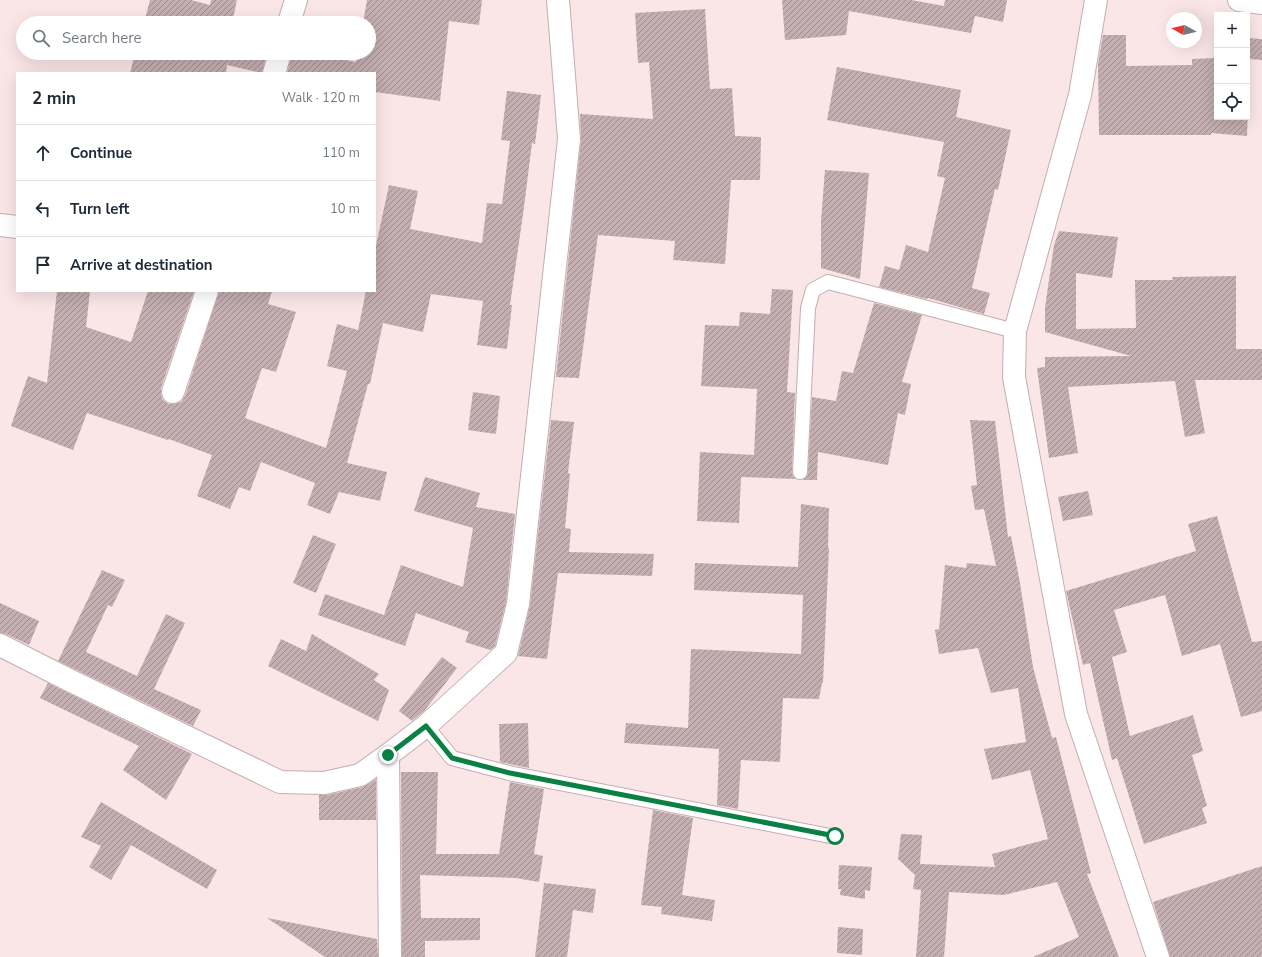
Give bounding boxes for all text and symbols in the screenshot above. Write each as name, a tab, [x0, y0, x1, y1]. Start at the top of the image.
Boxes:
north arrow	[1166, 12, 1202, 48]
map controls	[1214, 12, 1250, 120]
button: +	[1214, 12, 1250, 48]
search box	[16, 16, 376, 60]
icon: search	[30, 27, 52, 49]
text: Search here	[62, 28, 142, 48]
button: −	[1214, 48, 1250, 84]
button: locate	[1214, 84, 1250, 120]
text: 2 min	[32, 87, 76, 110]
text: Walk · 120 m	[282, 89, 360, 107]
icon: ahead	[32, 142, 54, 164]
text: Continue	[70, 143, 132, 163]
text: 110 m	[322, 144, 360, 162]
icon: left	[32, 198, 54, 220]
text: Turn left	[70, 199, 129, 219]
text: 10 m	[330, 200, 360, 218]
icon: arrive	[32, 254, 54, 276]
text: Arrive at destination	[70, 255, 213, 275]
route end	[379, 746, 397, 764]
route start	[826, 827, 844, 845]

